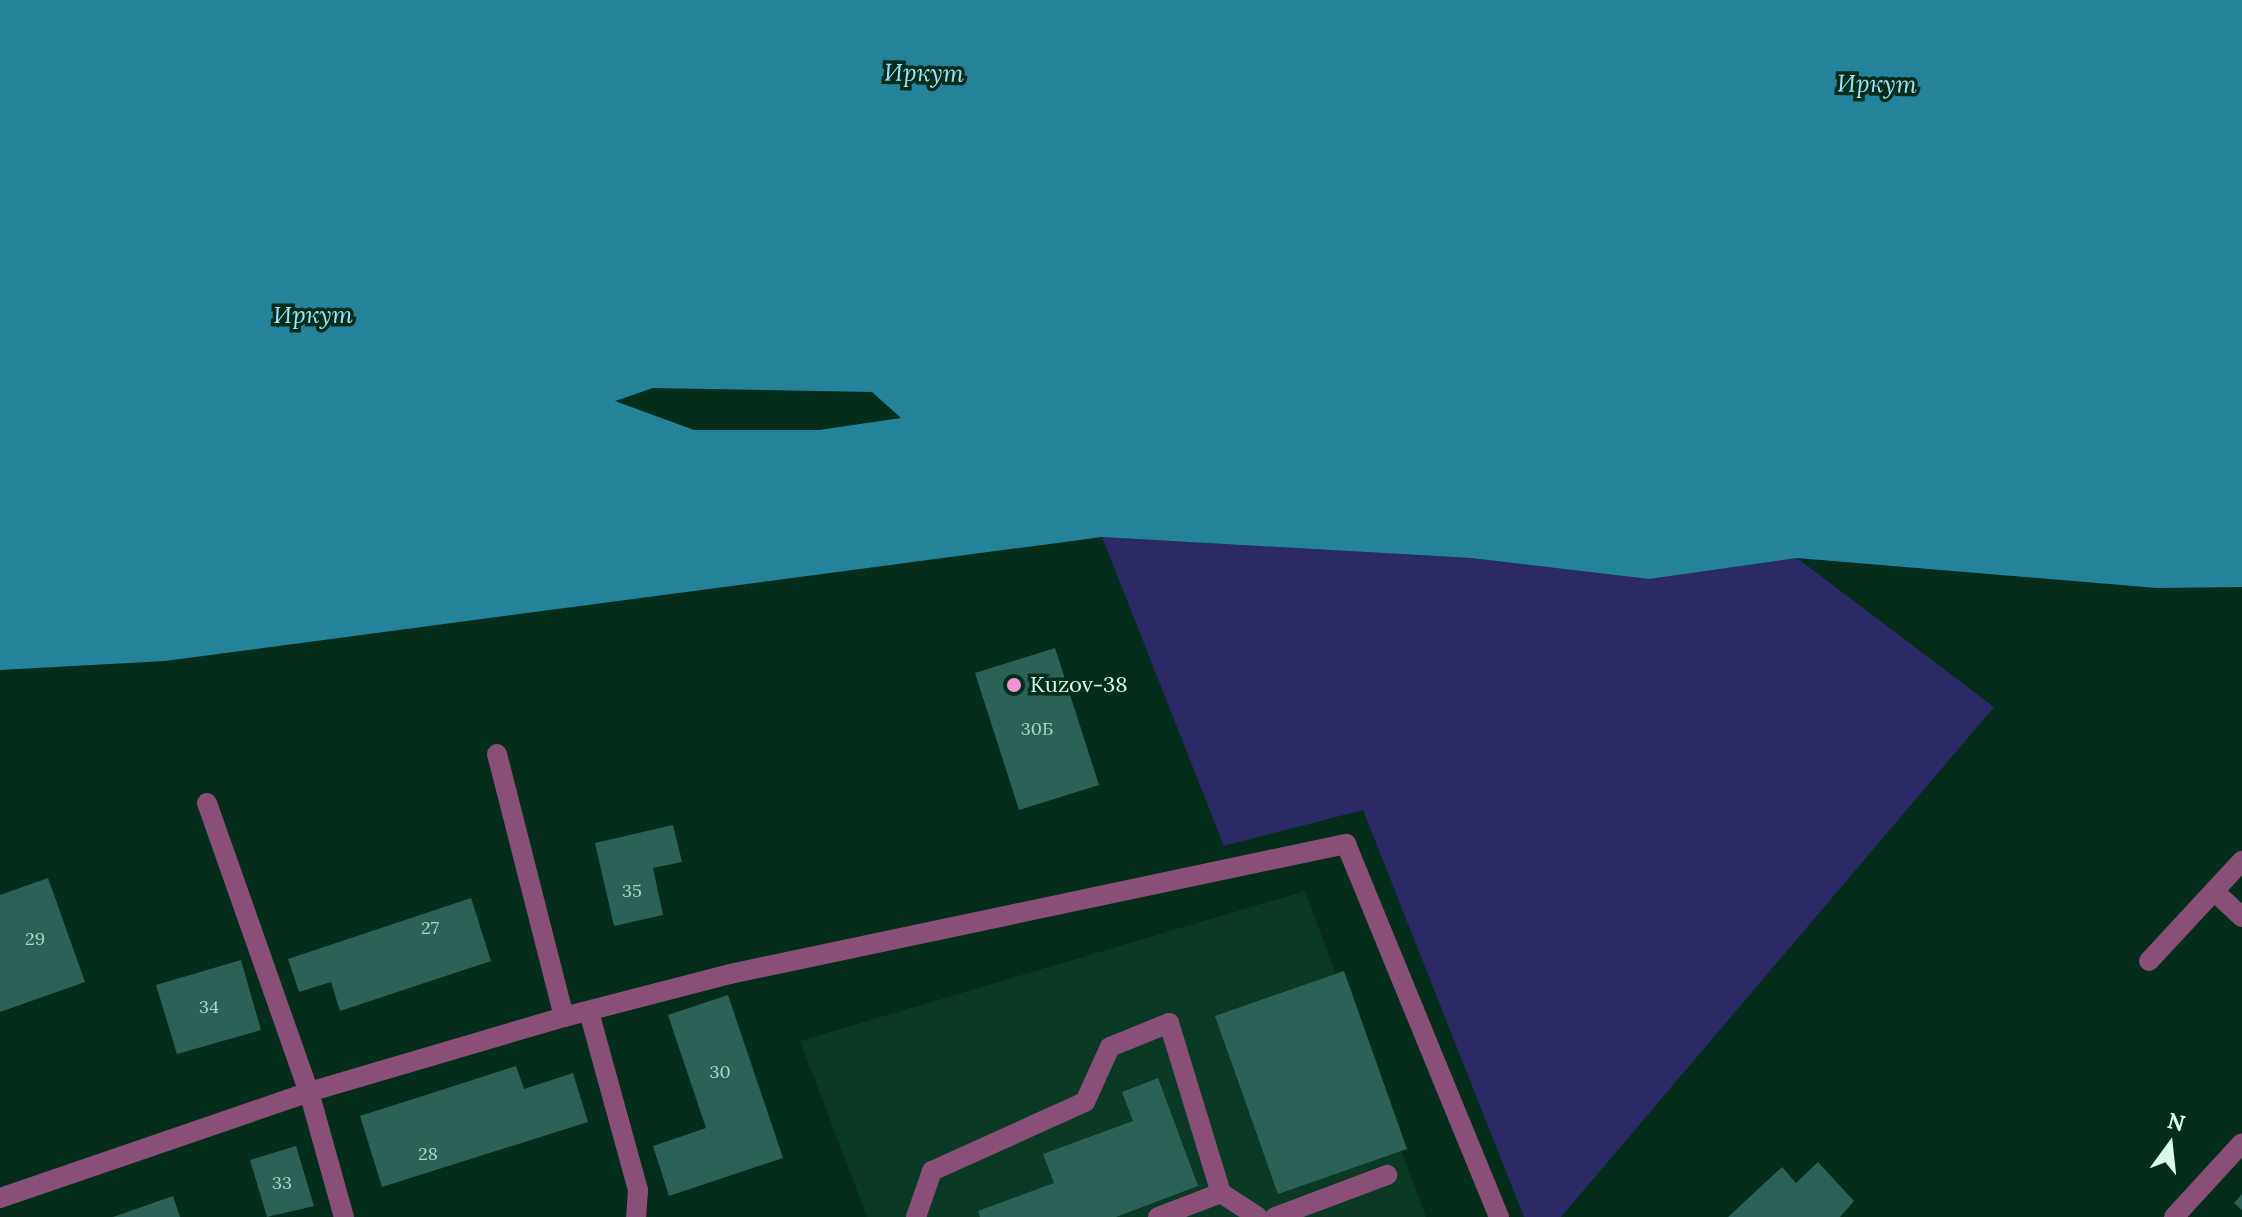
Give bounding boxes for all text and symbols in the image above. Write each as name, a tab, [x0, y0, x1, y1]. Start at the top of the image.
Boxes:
water label: Иркут	[884, 58, 964, 88]
water label: Иркут	[1837, 69, 1917, 99]
water label: Иркут	[273, 301, 353, 329]
place label: Kuzov-38	[1030, 672, 1128, 698]
marker: Kuzov-38	[1005, 676, 1023, 694]
house number: 30Б	[1021, 718, 1053, 740]
house number: 35	[622, 880, 642, 902]
house number: 27	[421, 917, 439, 939]
house number: 29	[25, 928, 45, 950]
house number: 34	[199, 996, 219, 1018]
house number: 30	[709, 1061, 731, 1083]
north arrow	[2130, 1105, 2210, 1185]
text: N	[2164, 1106, 2188, 1138]
house number: 28	[418, 1143, 438, 1165]
house number: 33	[272, 1172, 292, 1194]

